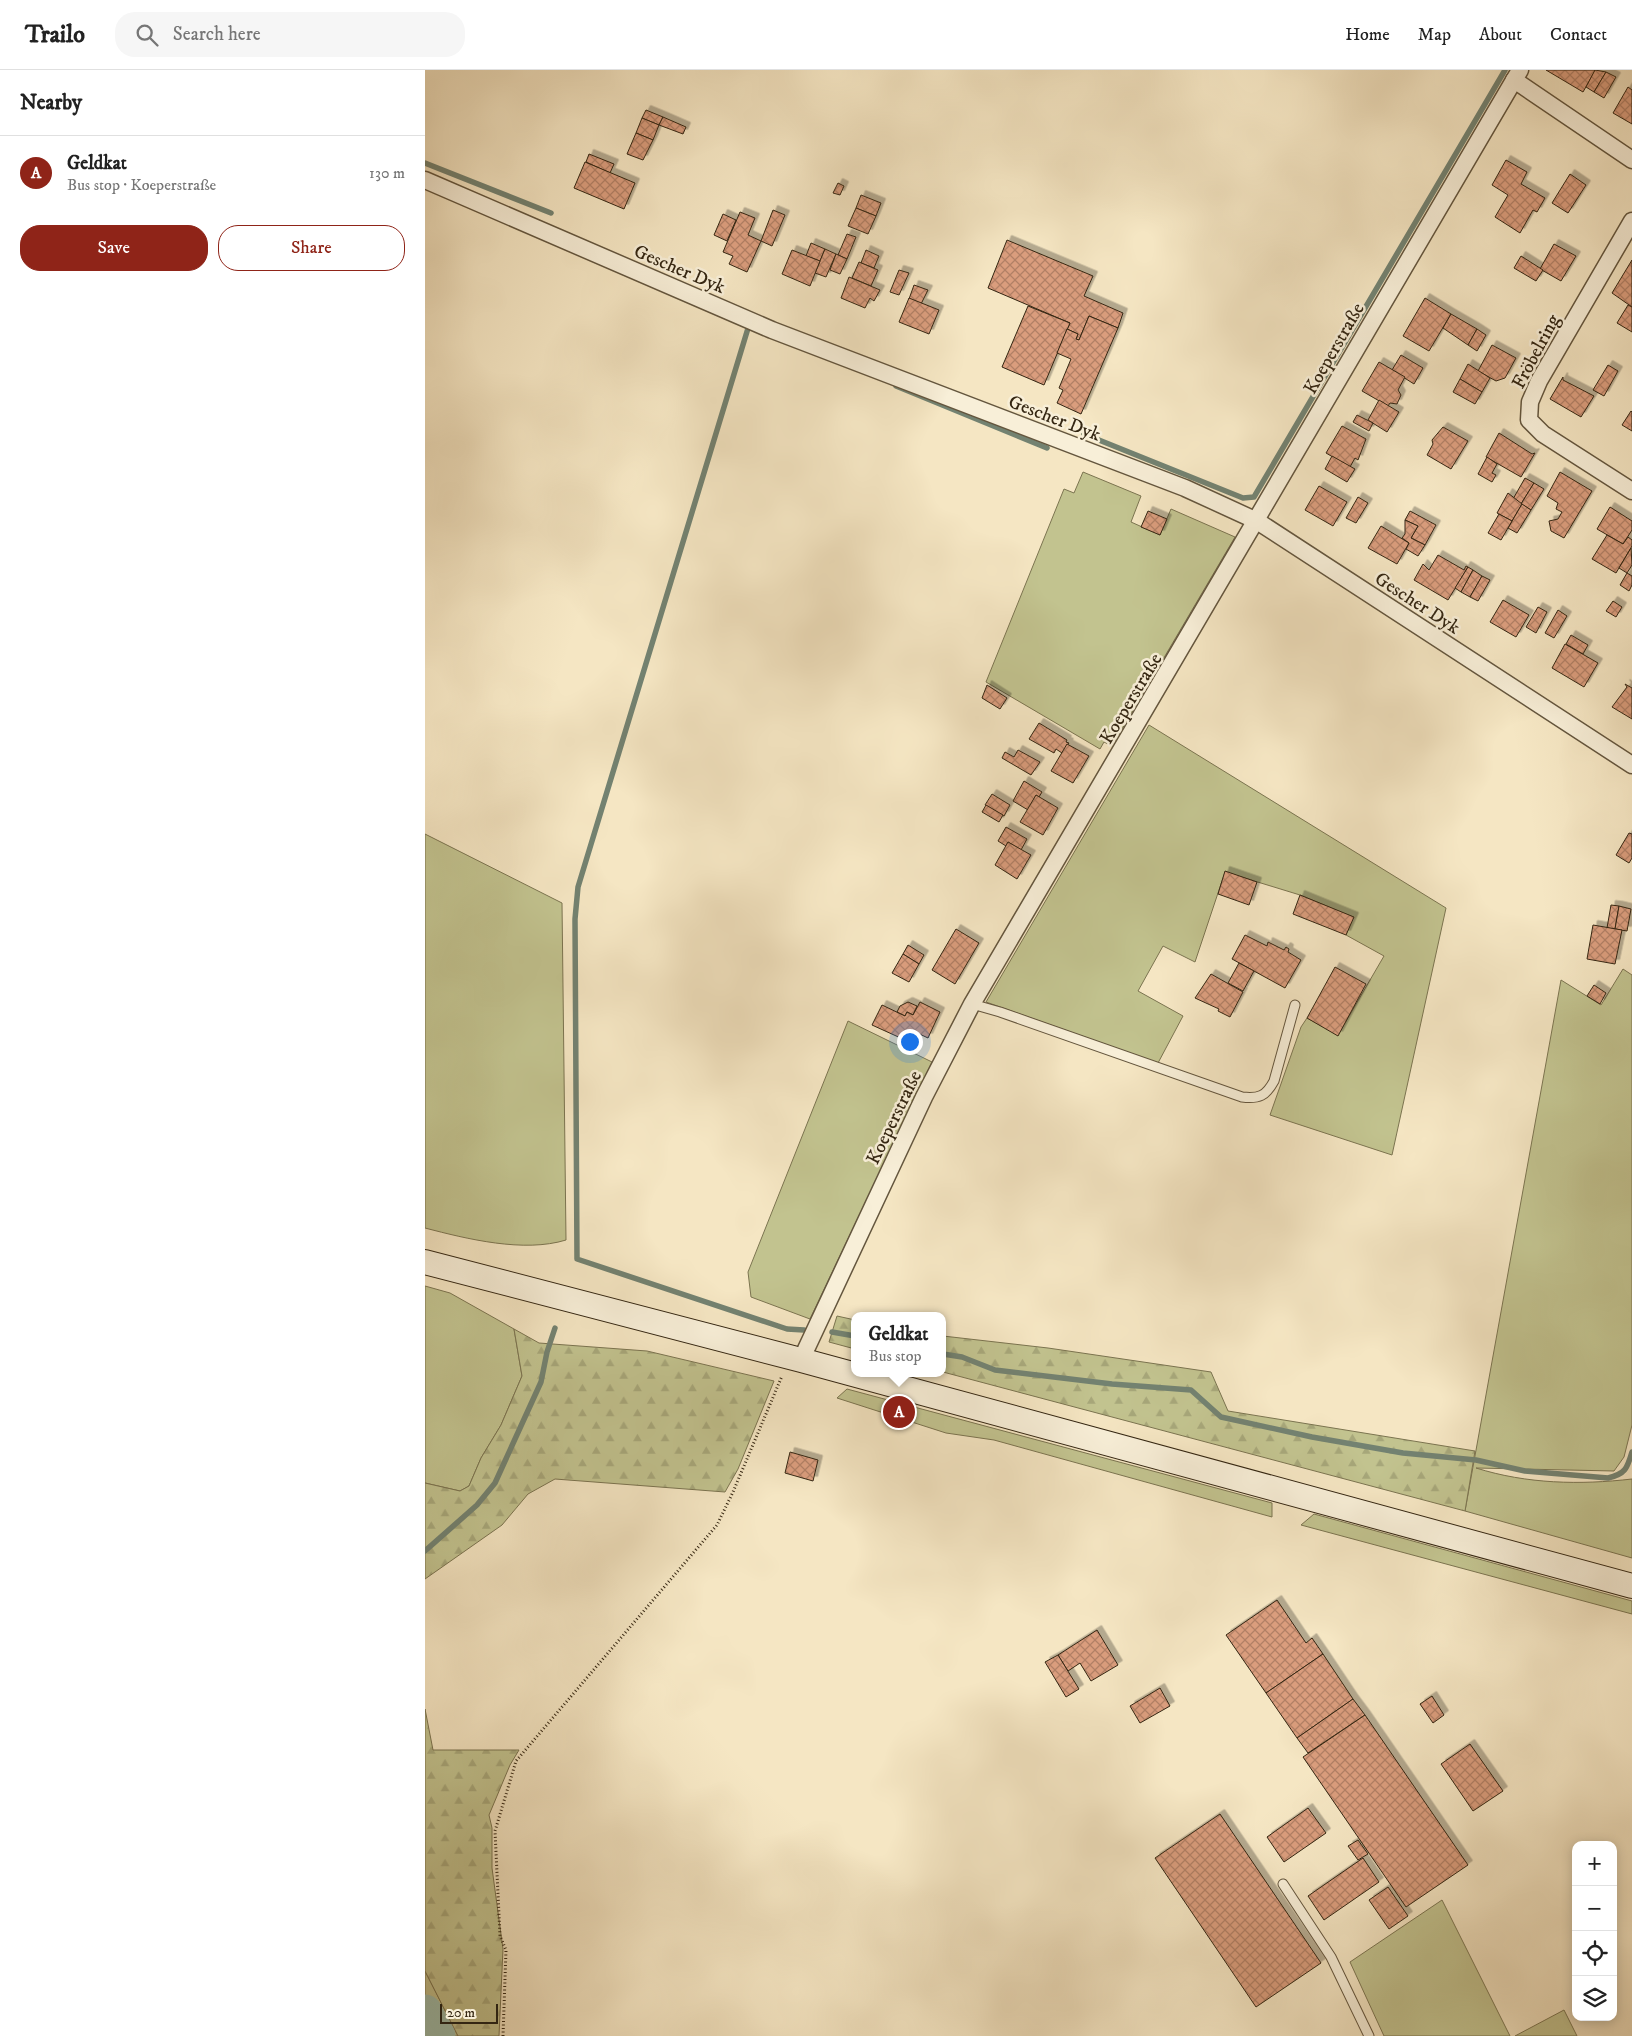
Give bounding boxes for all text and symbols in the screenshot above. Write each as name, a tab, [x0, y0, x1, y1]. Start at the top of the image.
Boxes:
search box	[115, 12, 465, 57]
text: Trailo	[25, 20, 85, 50]
icon: search	[133, 21, 161, 49]
text: Search here	[173, 23, 261, 46]
text: Home	[1345, 24, 1390, 46]
text: Map	[1418, 24, 1451, 46]
text: About	[1479, 24, 1522, 46]
text: Contact	[1550, 24, 1607, 46]
text: Nearby	[20, 90, 82, 116]
text: Geldkat	[67, 152, 127, 175]
text: A	[31, 163, 41, 183]
text: 130 m	[369, 163, 405, 183]
text: Bus stop · Koeperstraße	[67, 175, 216, 195]
button: Save	[20, 225, 208, 271]
button: Share	[218, 225, 405, 271]
street label: Gescher Dyk	[630, 240, 729, 299]
street label: Koeperstraße	[1299, 299, 1370, 399]
street label: Fröbelring	[1507, 310, 1566, 393]
street label: Gescher Dyk	[1005, 390, 1104, 447]
street label: Gescher Dyk	[1370, 567, 1465, 640]
street label: Koeperstraße	[1095, 649, 1167, 748]
your location	[897, 1029, 923, 1055]
street label: Koeperstraße	[862, 1067, 927, 1168]
popup	[851, 1312, 946, 1377]
text: Geldkat	[869, 1323, 928, 1346]
text: Bus stop	[869, 1346, 921, 1366]
pin: A	[883, 1393, 915, 1431]
map controls	[1572, 1841, 1617, 2021]
button: +	[1572, 1841, 1617, 1886]
button: −	[1572, 1886, 1617, 1931]
button: locate	[1572, 1931, 1617, 1976]
button: layers	[1572, 1976, 1617, 2021]
scale bar	[440, 2001, 497, 2024]
text: 20 m	[447, 2004, 475, 2022]

